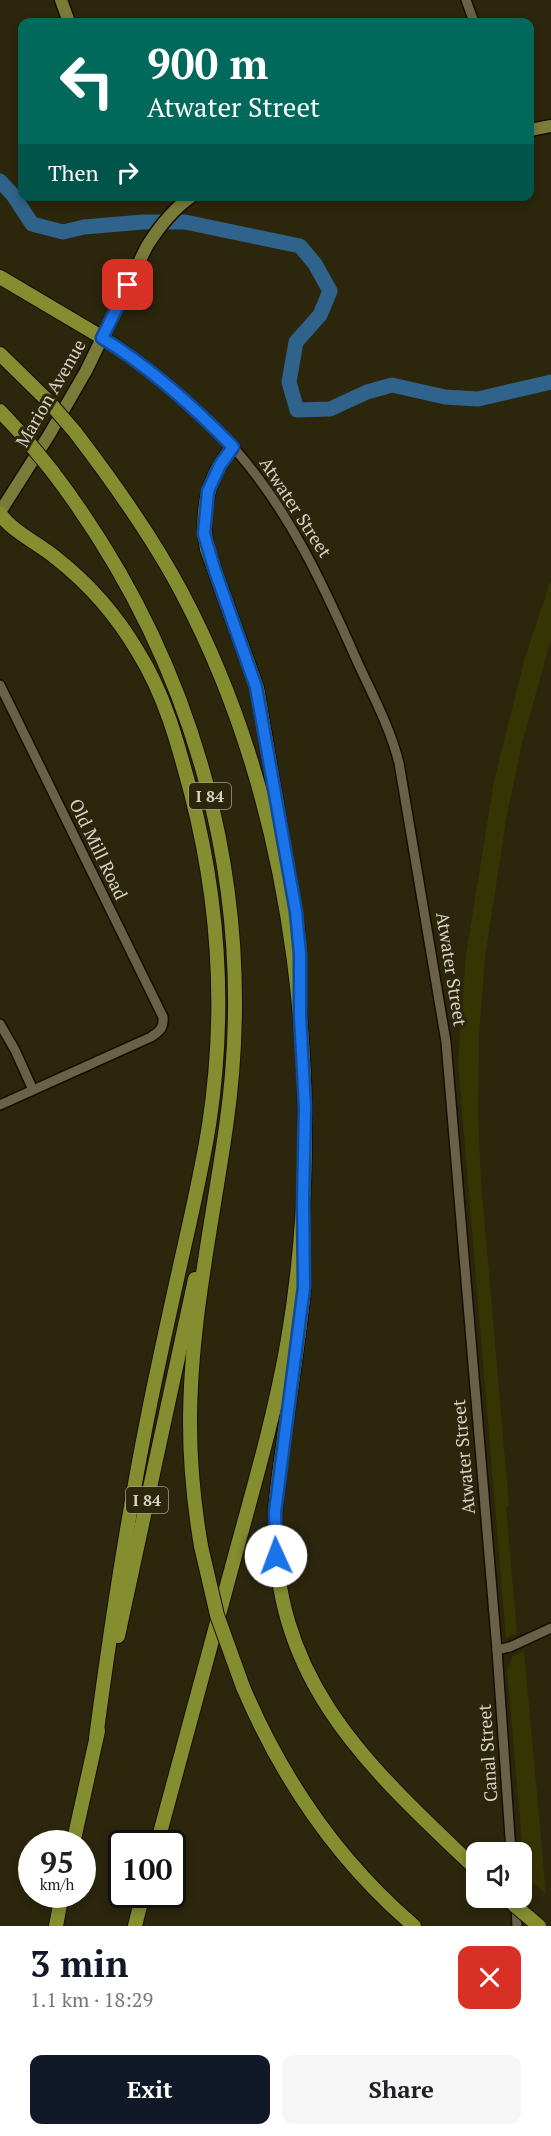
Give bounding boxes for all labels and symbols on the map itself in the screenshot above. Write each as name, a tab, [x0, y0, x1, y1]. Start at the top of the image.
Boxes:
pin	[102, 259, 153, 310]
street label: Marion Avenue	[9, 335, 91, 451]
street label: Atwater Street	[255, 452, 338, 562]
road number: I 84	[189, 783, 231, 809]
street label: Old Mill Road	[64, 795, 134, 903]
street label: Atwater Street	[431, 910, 473, 1028]
street label: Atwater Street	[446, 1398, 480, 1515]
road number: I 84	[126, 1487, 168, 1513]
position arrow	[244, 1524, 308, 1588]
street label: Canal Street	[472, 1703, 502, 1803]
speed limit sign: 100	[108, 1830, 186, 1908]

